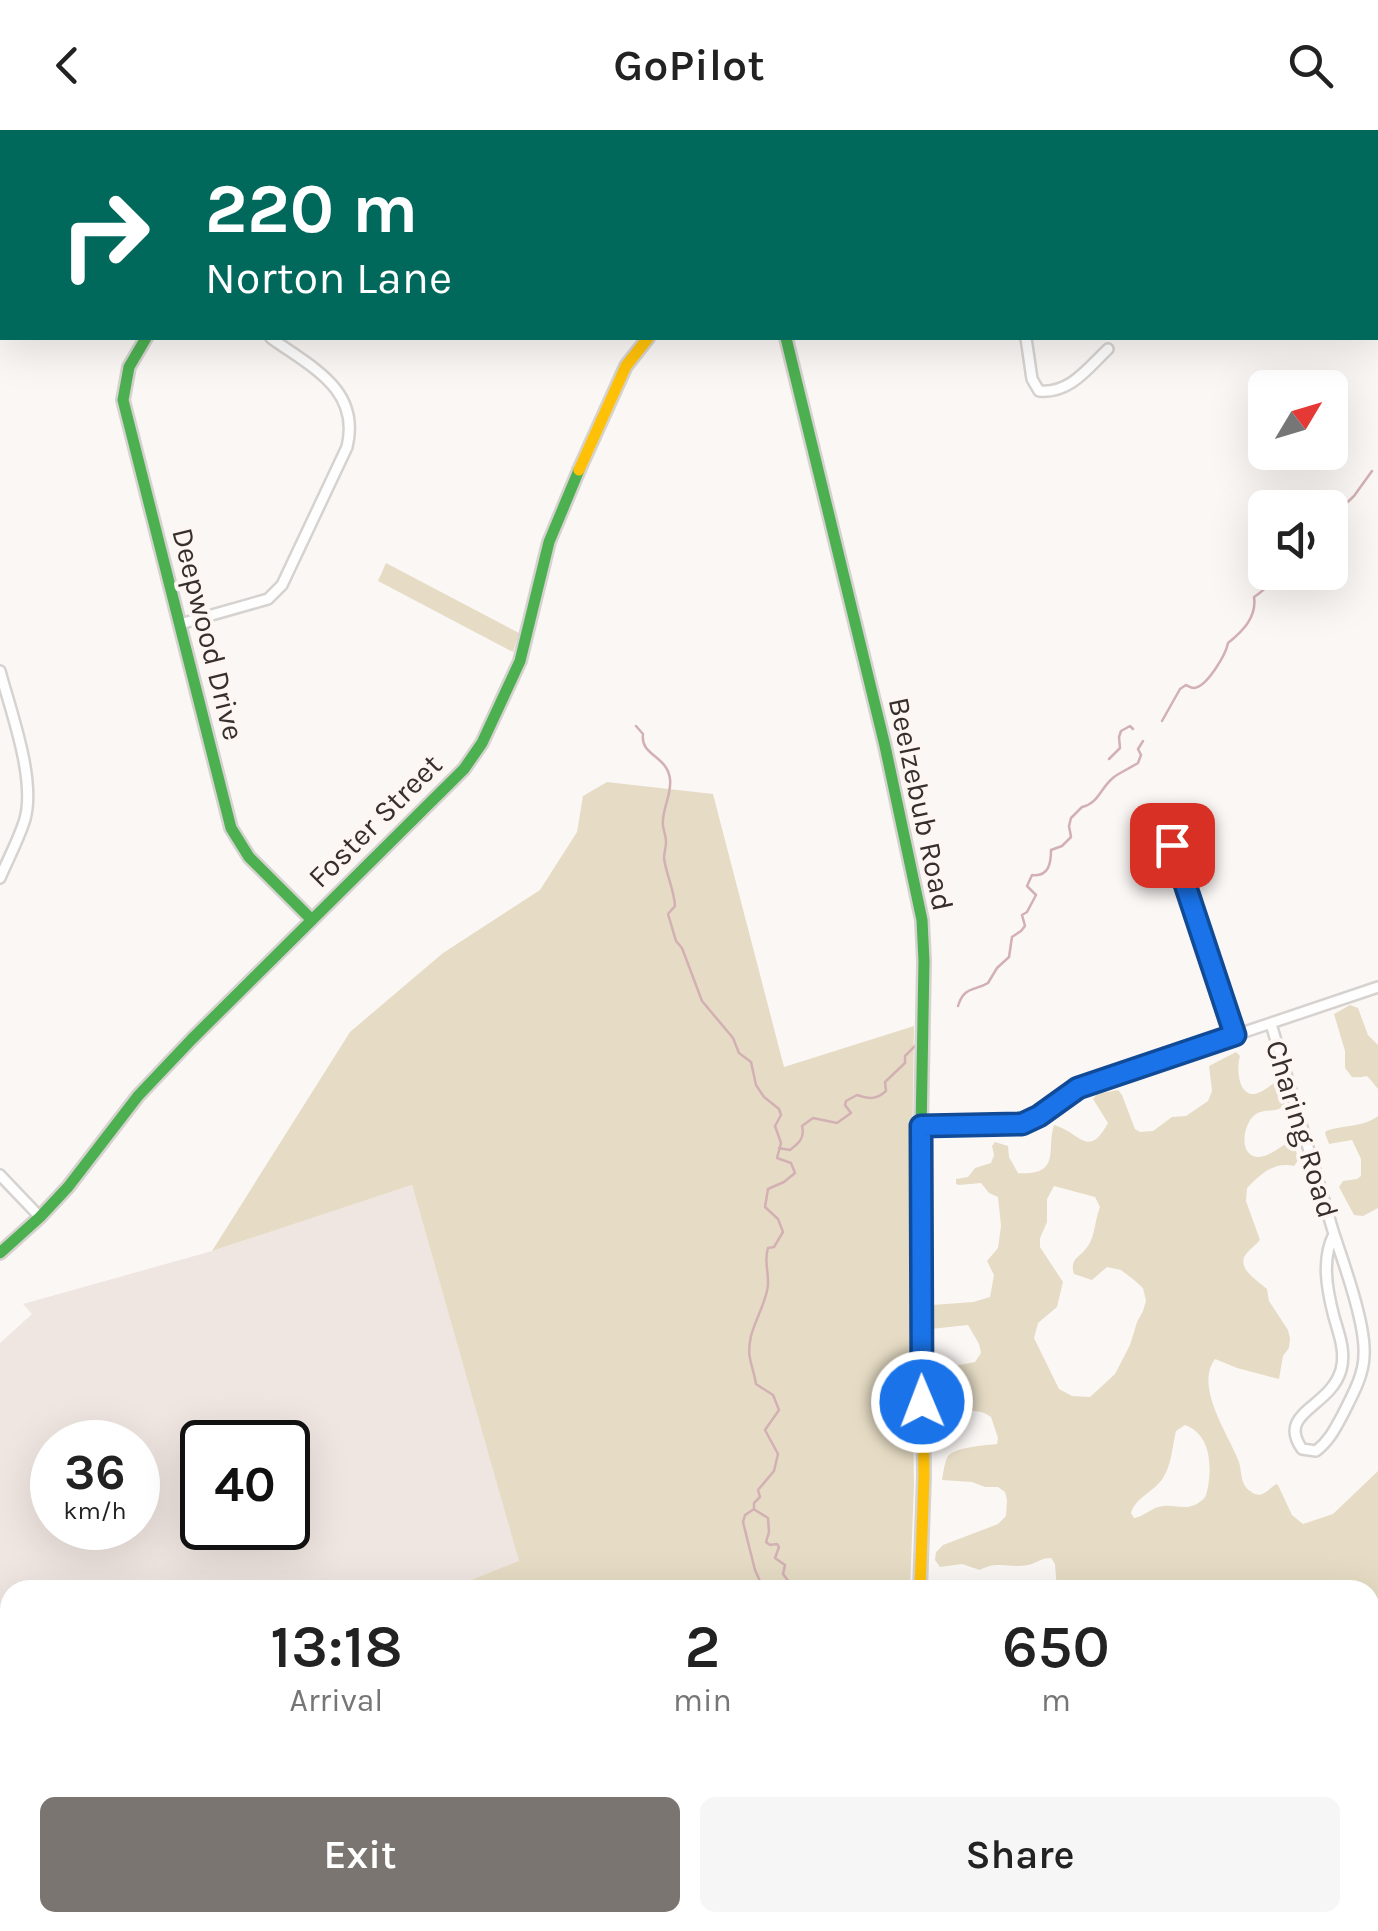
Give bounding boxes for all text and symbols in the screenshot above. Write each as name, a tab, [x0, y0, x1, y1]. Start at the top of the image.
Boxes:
icon: back	[40, 38, 95, 93]
icon: search	[1283, 38, 1338, 93]
text: GoPilot	[613, 39, 765, 91]
text: 220 m	[205, 168, 418, 250]
icon: right	[40, 170, 170, 300]
text: Norton Lane	[205, 252, 452, 304]
north arrow	[1248, 370, 1348, 470]
map controls	[1248, 370, 1348, 590]
button: sound	[1248, 490, 1348, 590]
street label: Deepwood Drive	[164, 524, 252, 744]
street label: Beelzebub Road	[881, 694, 961, 914]
street label: Foster Street	[301, 747, 449, 895]
pin	[1130, 803, 1215, 888]
icon: arrive	[1145, 818, 1200, 873]
street label: Charing Road	[1258, 1036, 1346, 1222]
position arrow	[870, 1350, 974, 1454]
speed limit sign: 40	[180, 1420, 310, 1550]
text: 36	[64, 1443, 126, 1502]
text: km/h	[63, 1496, 127, 1525]
text: 13:18	[270, 1612, 403, 1682]
text: 2	[684, 1612, 720, 1682]
text: 650	[1002, 1612, 1110, 1682]
text: Arrival	[290, 1682, 383, 1719]
text: min	[673, 1682, 732, 1719]
text: m	[1041, 1682, 1071, 1719]
button: Exit	[40, 1797, 680, 1912]
button: Share	[700, 1797, 1340, 1912]

